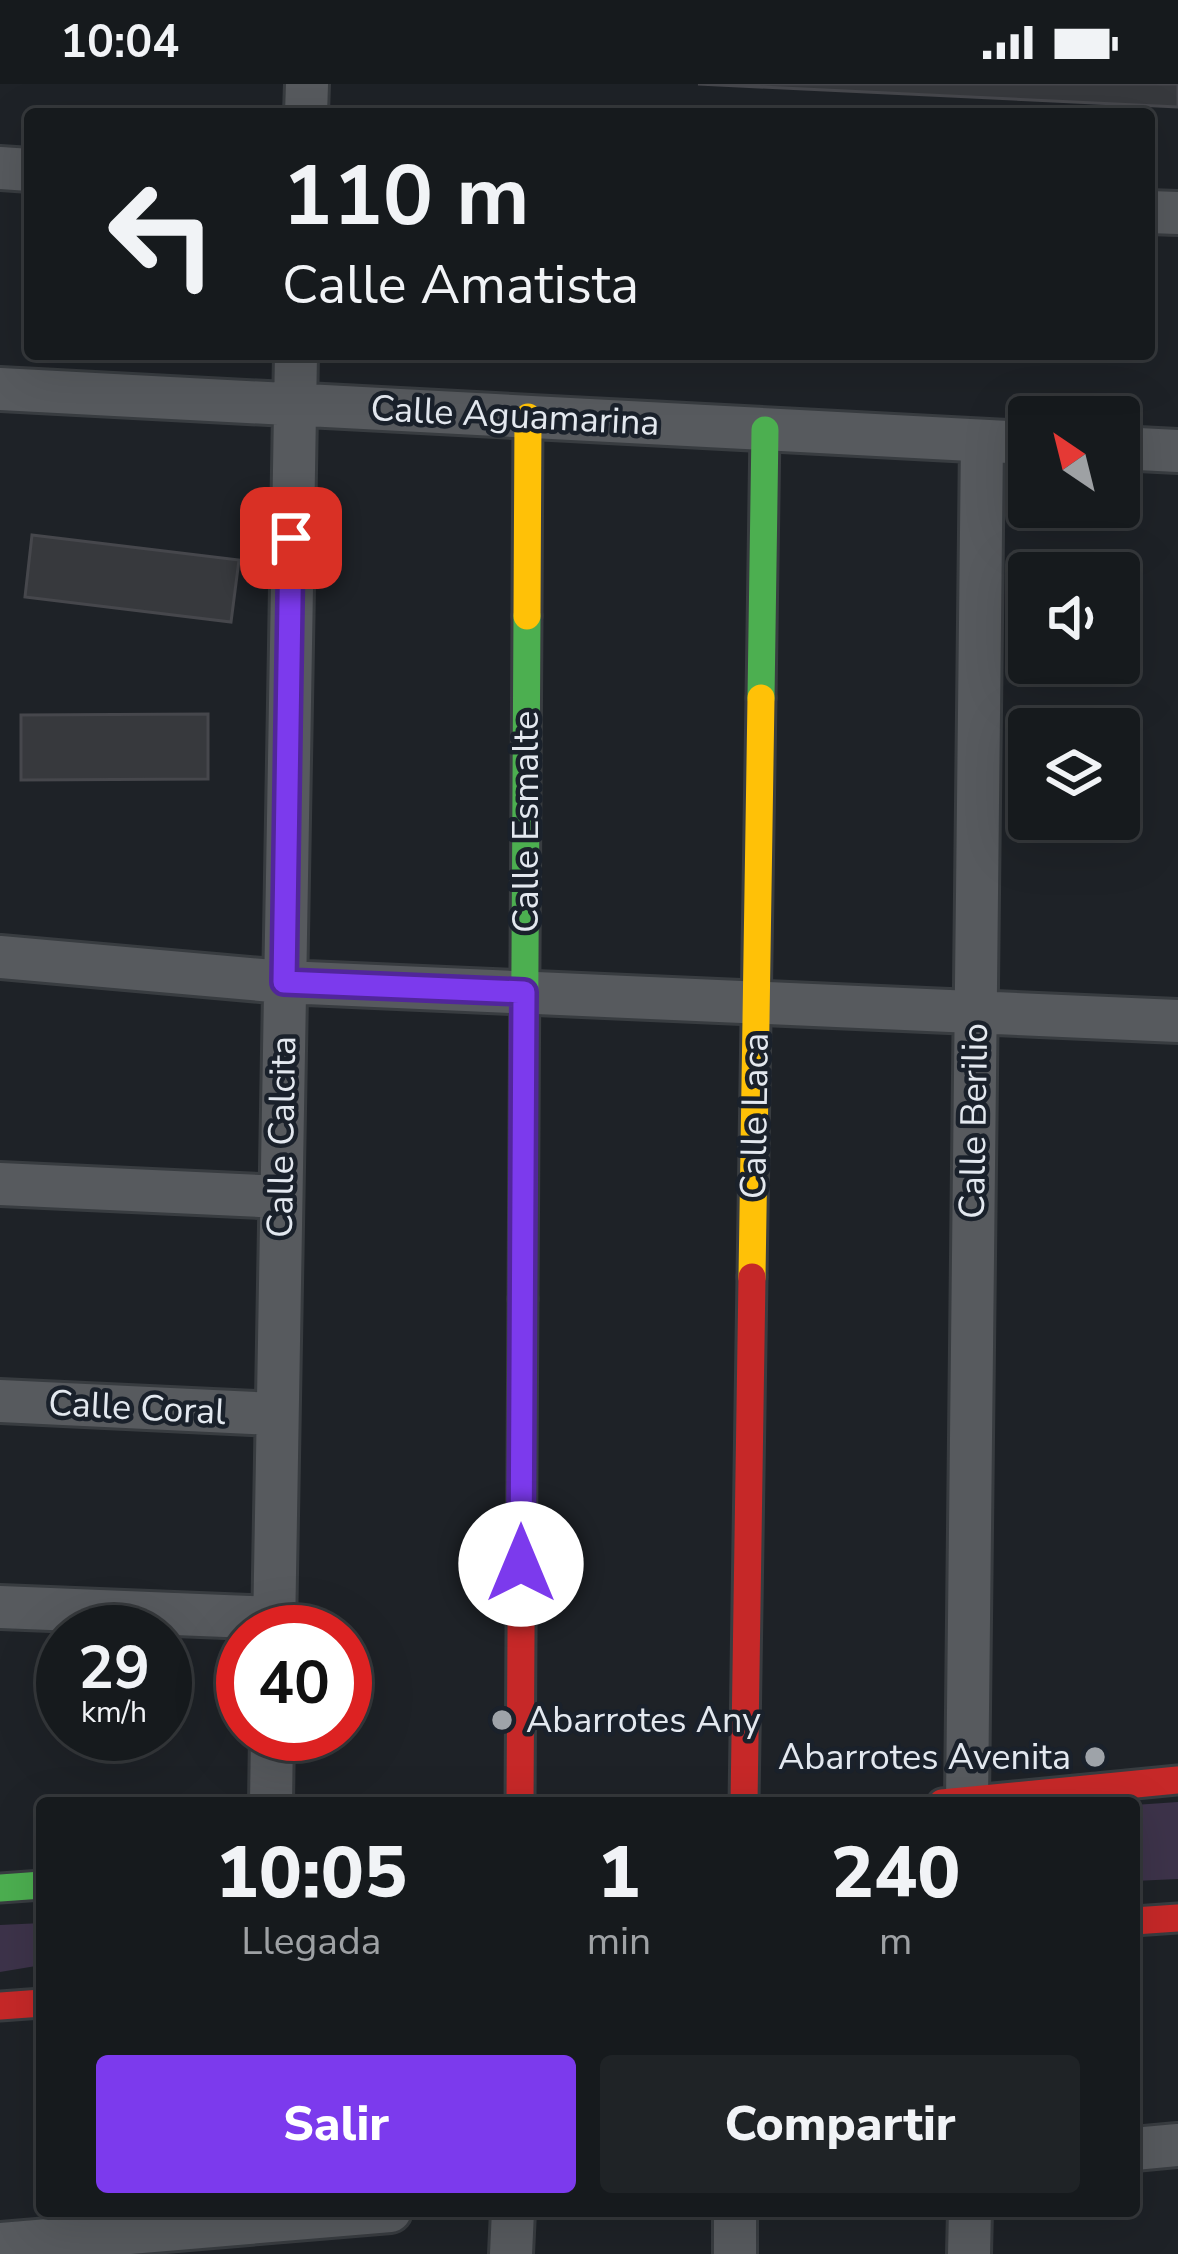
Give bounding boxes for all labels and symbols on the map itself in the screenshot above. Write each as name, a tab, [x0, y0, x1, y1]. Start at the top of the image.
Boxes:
street label: Calle Aguamarina	[369, 384, 661, 448]
north arrow	[1008, 396, 1140, 528]
pin	[240, 487, 342, 589]
street label: Calle Esmalte	[502, 711, 551, 933]
street label: Calle Berilio	[948, 1023, 1000, 1219]
street label: Calle Laca	[729, 1032, 781, 1200]
street label: Calle Calcita	[256, 1036, 308, 1238]
street label: Calle Coral	[47, 1379, 227, 1437]
position arrow	[458, 1501, 584, 1627]
speed limit sign: 40	[216, 1605, 372, 1761]
place label: Abarrotes Any	[526, 1696, 761, 1745]
marker: Abarrotes Any	[489, 1707, 515, 1733]
place label: Abarrotes Avenita	[778, 1733, 1071, 1782]
marker: Abarrotes Avenita	[1082, 1744, 1108, 1770]

